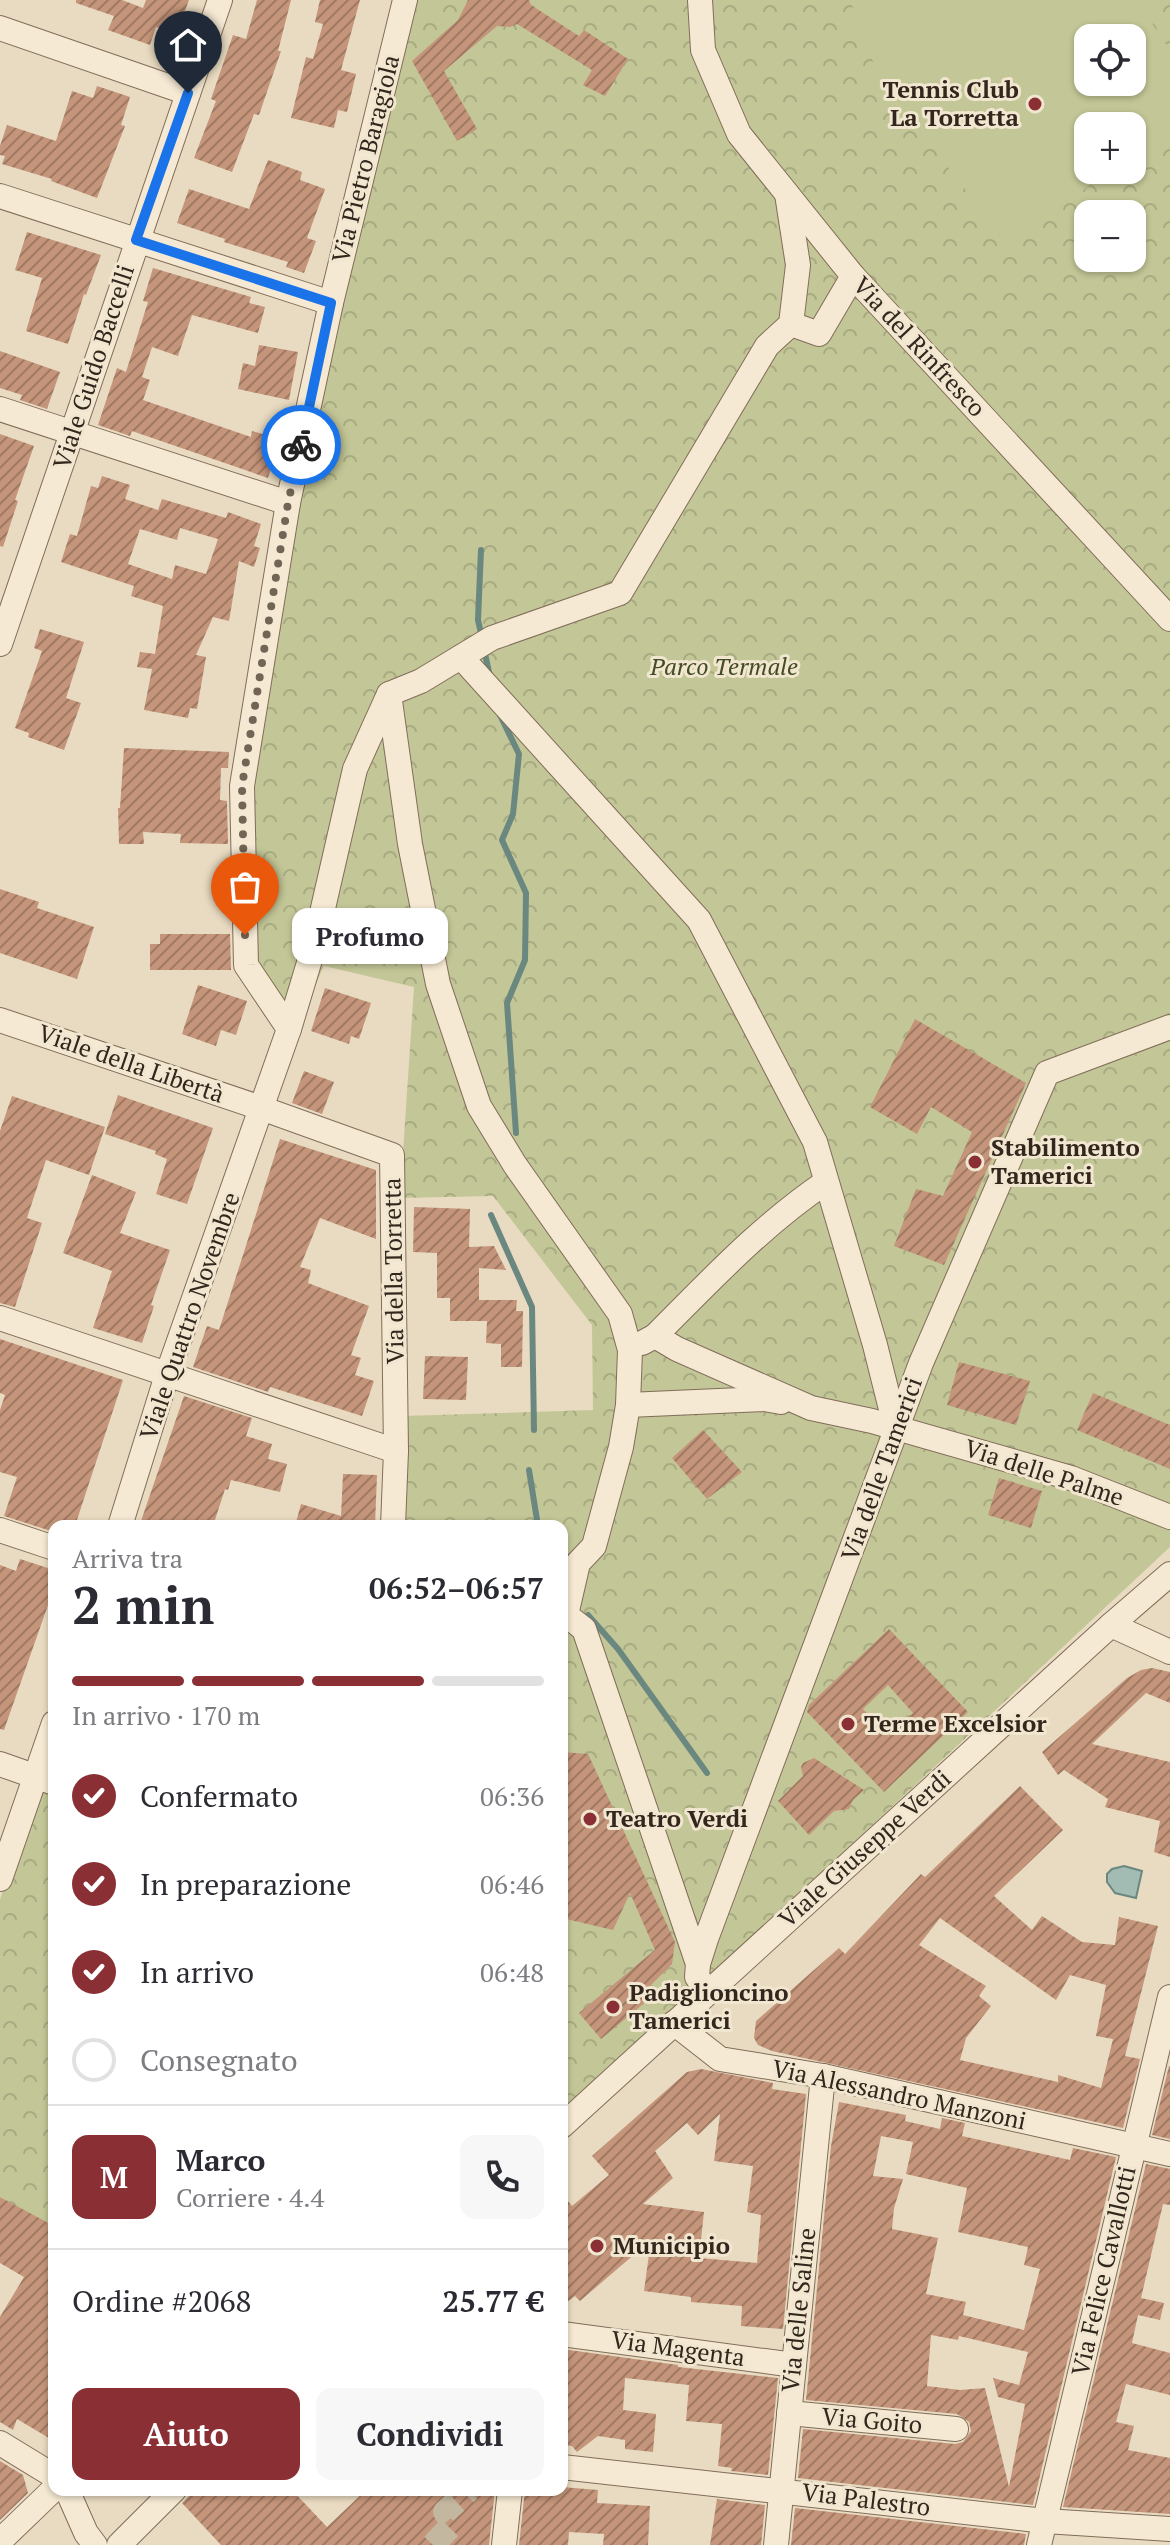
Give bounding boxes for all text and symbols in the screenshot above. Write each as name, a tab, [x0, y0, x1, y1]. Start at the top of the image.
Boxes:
pin	[154, 11, 222, 93]
icon: home	[166, 23, 210, 67]
map controls	[1074, 24, 1146, 272]
button: locate	[1074, 24, 1146, 96]
street label: Via Pietro Baragiola	[324, 51, 406, 266]
place label: Tennis Club La Torretta	[883, 73, 1020, 133]
marker: Tennis Club La Torretta	[1026, 95, 1044, 113]
button: +	[1074, 112, 1146, 184]
button: −	[1074, 200, 1146, 272]
street label: Viale Guido Baccelli	[45, 260, 141, 473]
street label: Via del Rinfresco	[846, 269, 993, 423]
courier	[261, 405, 341, 485]
icon: bike	[279, 423, 323, 467]
park label: Parco Termale	[649, 650, 798, 682]
pin	[211, 853, 279, 935]
icon: bag	[223, 865, 267, 909]
callout: Profumo	[293, 907, 449, 963]
text: Profumo	[316, 919, 424, 953]
street label: Viale della Libertà	[34, 1016, 228, 1110]
place label: Stabilimento Tamerici	[991, 1131, 1140, 1191]
marker: Stabilimento Tamerici	[966, 1153, 984, 1171]
street label: Via della Torretta	[375, 1178, 411, 1364]
street label: Viale Quattro Novembre	[132, 1188, 246, 1444]
street label: Via delle Tamerici	[833, 1372, 929, 1565]
street label: Via delle Palme	[961, 1431, 1128, 1513]
text: Arriva tra	[72, 1541, 183, 1575]
text: 06:52–06:57	[369, 1568, 544, 1608]
text: 2 min	[72, 1570, 214, 1639]
text: In arrivo · 170 m	[72, 1698, 260, 1732]
place label: Terme Excelsior	[864, 1707, 1047, 1739]
marker: Terme Excelsior	[839, 1715, 857, 1733]
street label: Viale Giuseppe Verdi	[771, 1762, 957, 1934]
icon: check	[72, 1774, 116, 1818]
text: Confermato	[140, 1776, 298, 1816]
text: 06:36	[480, 1779, 544, 1813]
place label: Teatro Verdi	[606, 1802, 748, 1834]
marker: Teatro Verdi	[581, 1810, 599, 1828]
icon: check	[72, 1862, 116, 1906]
text: In preparazione	[140, 1864, 351, 1904]
text: 06:46	[480, 1867, 544, 1901]
icon: check	[72, 1950, 116, 1994]
text: In arrivo	[140, 1952, 254, 1992]
text: 06:48	[480, 1955, 544, 1989]
place label: Padiglioncino Tamerici	[629, 1976, 788, 2036]
marker: Padiglioncino Tamerici	[604, 1998, 622, 2016]
text: Consegnato	[140, 2040, 298, 2080]
street label: Via Alessandro Manzoni	[769, 2051, 1029, 2137]
button: phone	[460, 2135, 544, 2219]
text: Marco	[176, 2140, 265, 2180]
text: M	[100, 2157, 128, 2197]
street label: Via Felice Cavallotti	[1063, 2163, 1143, 2379]
text: Corriere · 4.4	[176, 2180, 324, 2214]
street label: Via delle Saline	[773, 2226, 823, 2394]
place label: Municipio	[613, 2229, 730, 2261]
marker: Municipio	[588, 2237, 606, 2255]
text: Ordine #2068	[72, 2281, 252, 2321]
text: 25.77 €	[442, 2281, 544, 2321]
street label: Via Magenta	[609, 2323, 747, 2373]
button: Aiuto	[72, 2388, 300, 2480]
button: Condividi	[316, 2388, 544, 2480]
street label: Via Goito	[820, 2400, 924, 2440]
street label: Via Palestro	[800, 2475, 932, 2523]

